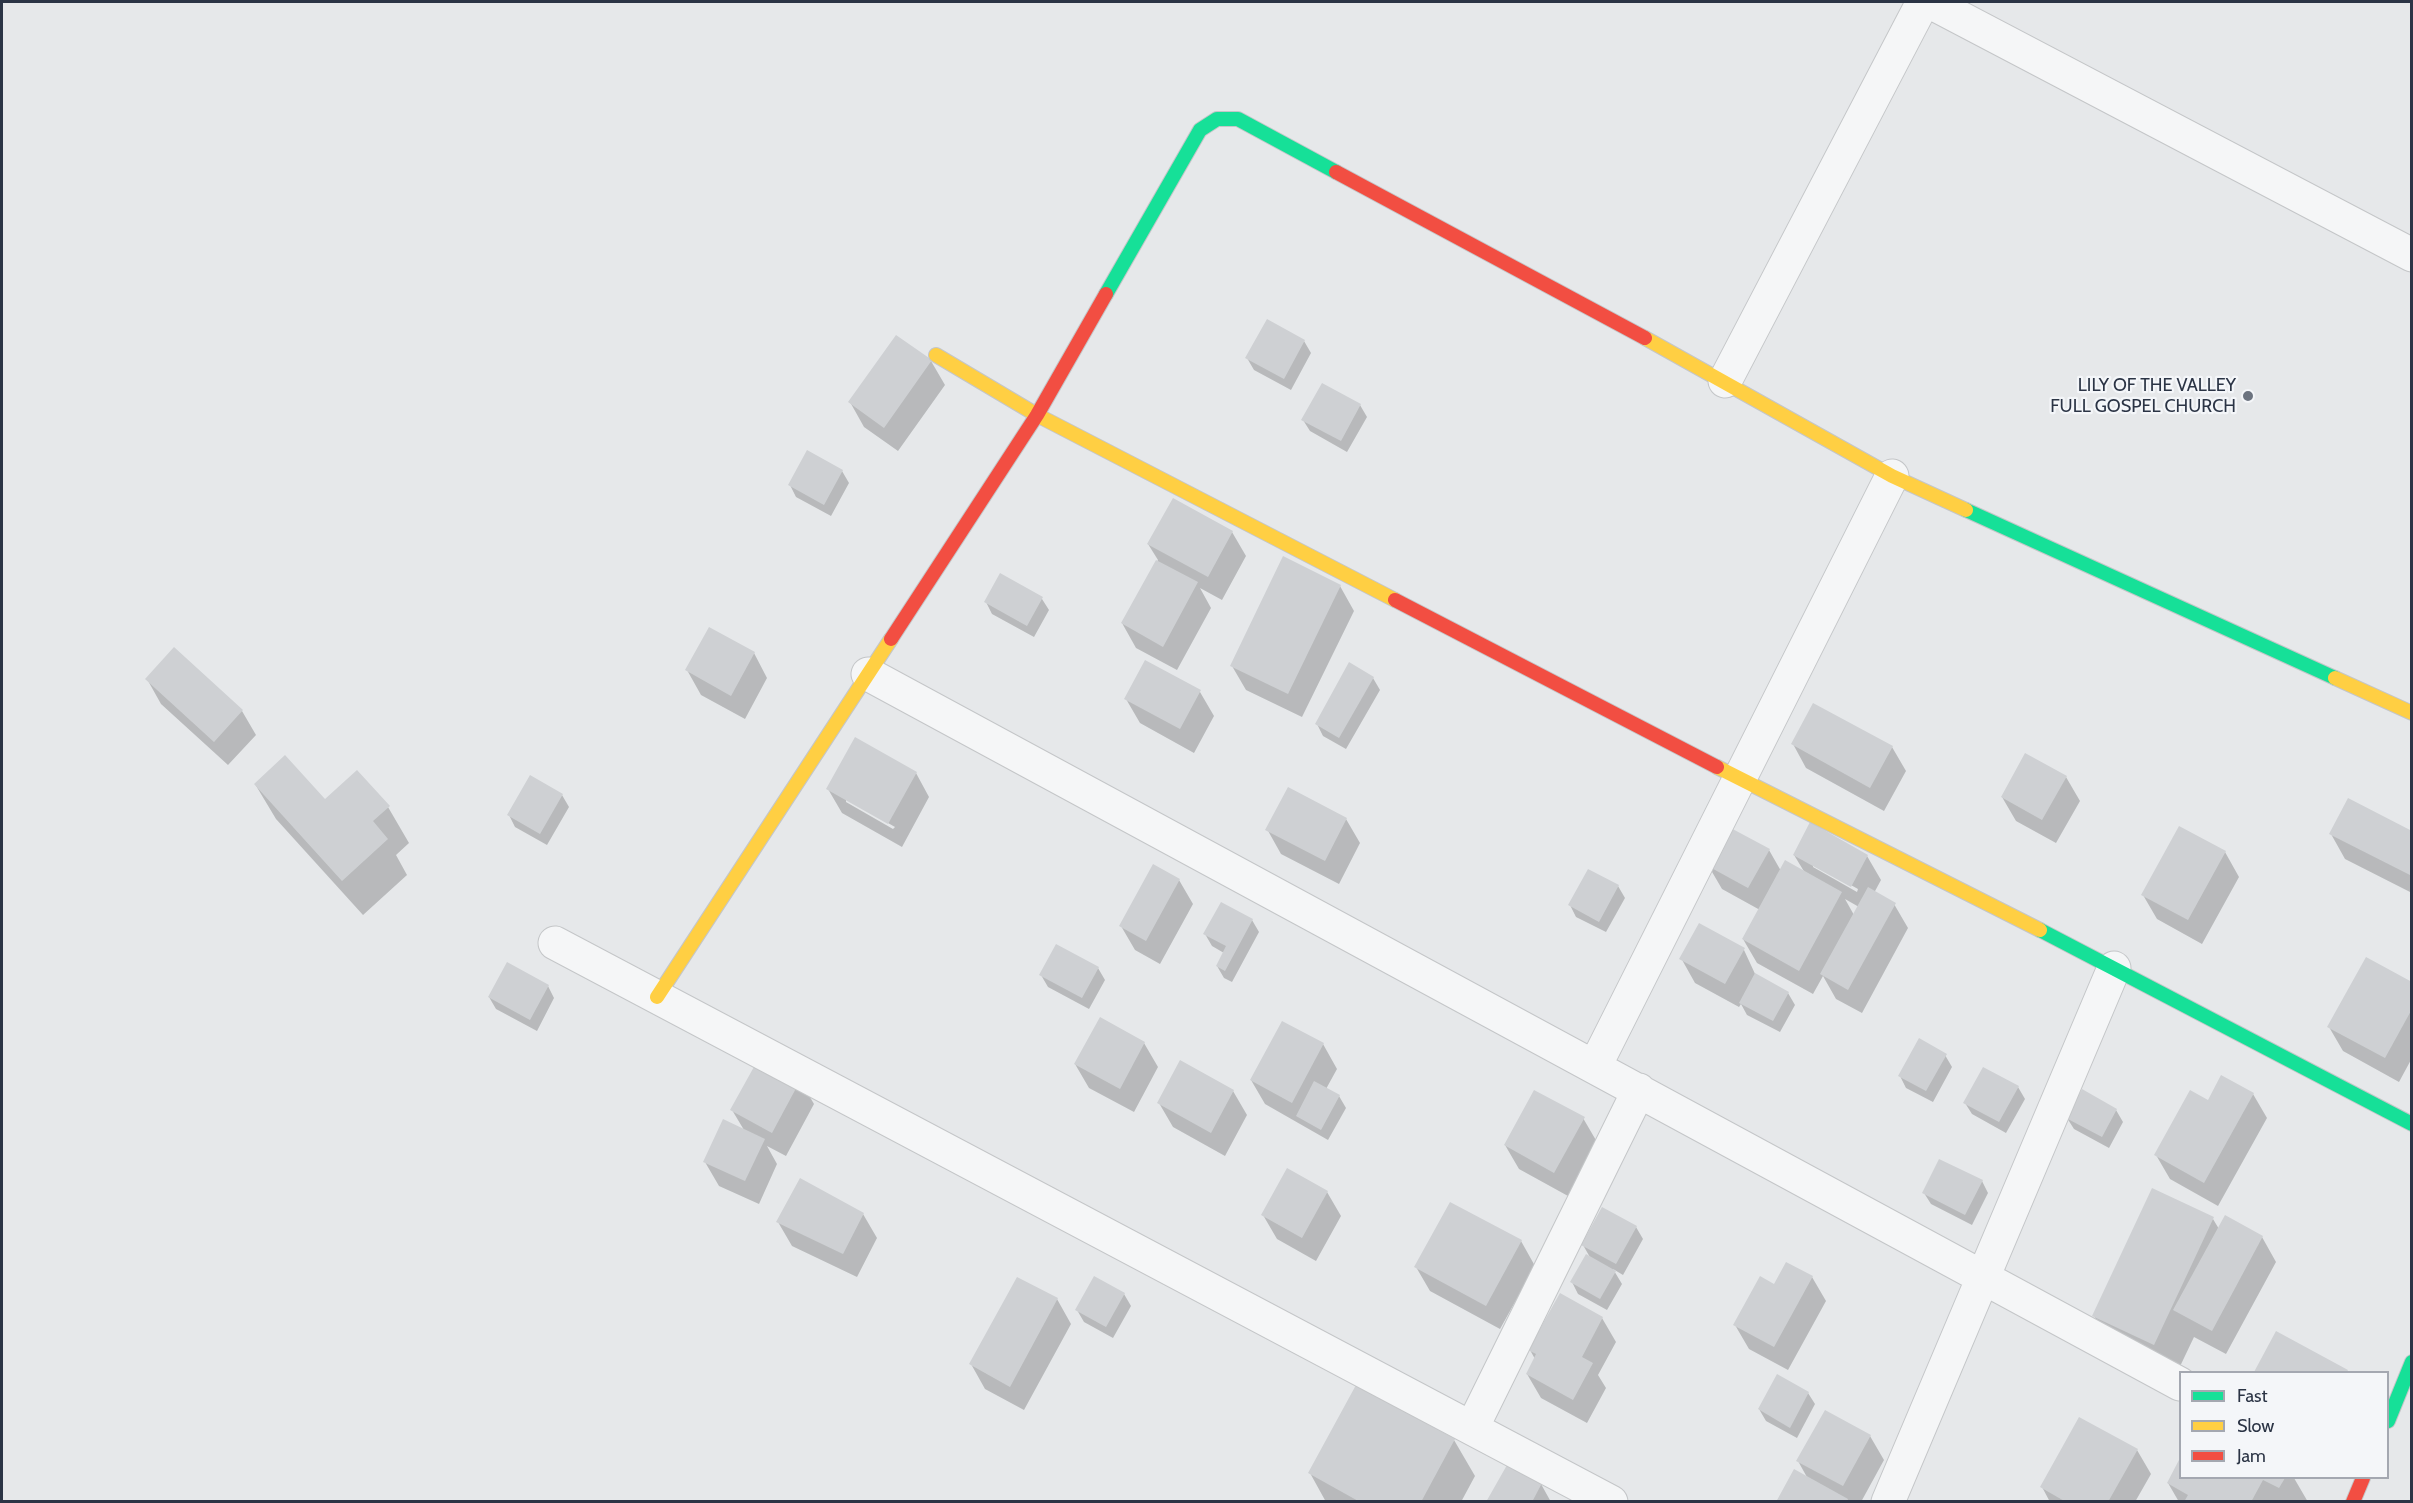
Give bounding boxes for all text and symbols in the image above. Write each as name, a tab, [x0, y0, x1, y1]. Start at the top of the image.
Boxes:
place label: LILY OF THE VALLEY FULL GOSPEL CHURCH	[2050, 375, 2236, 418]
marker: LILY OF THE VALLEY FULL GOSPEL CHURCH	[2241, 389, 2255, 403]
legend	[2179, 1371, 2389, 1479]
text: Fast	[2237, 1385, 2268, 1407]
text: Slow	[2237, 1415, 2274, 1437]
text: Jam	[2237, 1445, 2266, 1467]

